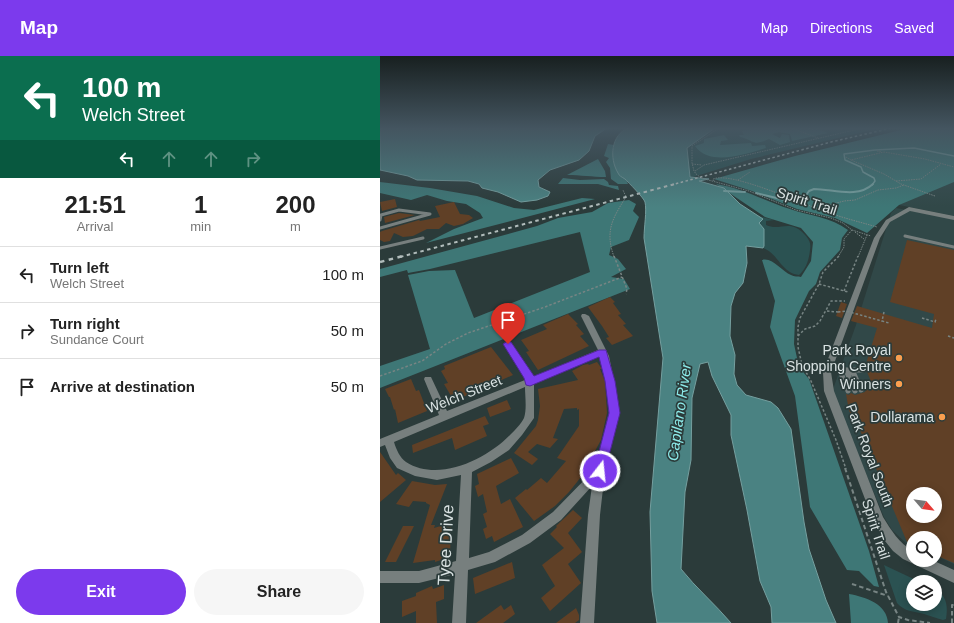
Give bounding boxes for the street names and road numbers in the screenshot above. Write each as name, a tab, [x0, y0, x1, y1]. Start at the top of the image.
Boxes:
street label: Spirit Trail	[775, 184, 839, 218]
street label: Welch Street	[424, 372, 504, 416]
street label: Park Royal South	[843, 401, 897, 509]
street label: Spirit Trail	[859, 497, 893, 561]
street label: Tyee Drive	[434, 504, 458, 586]

